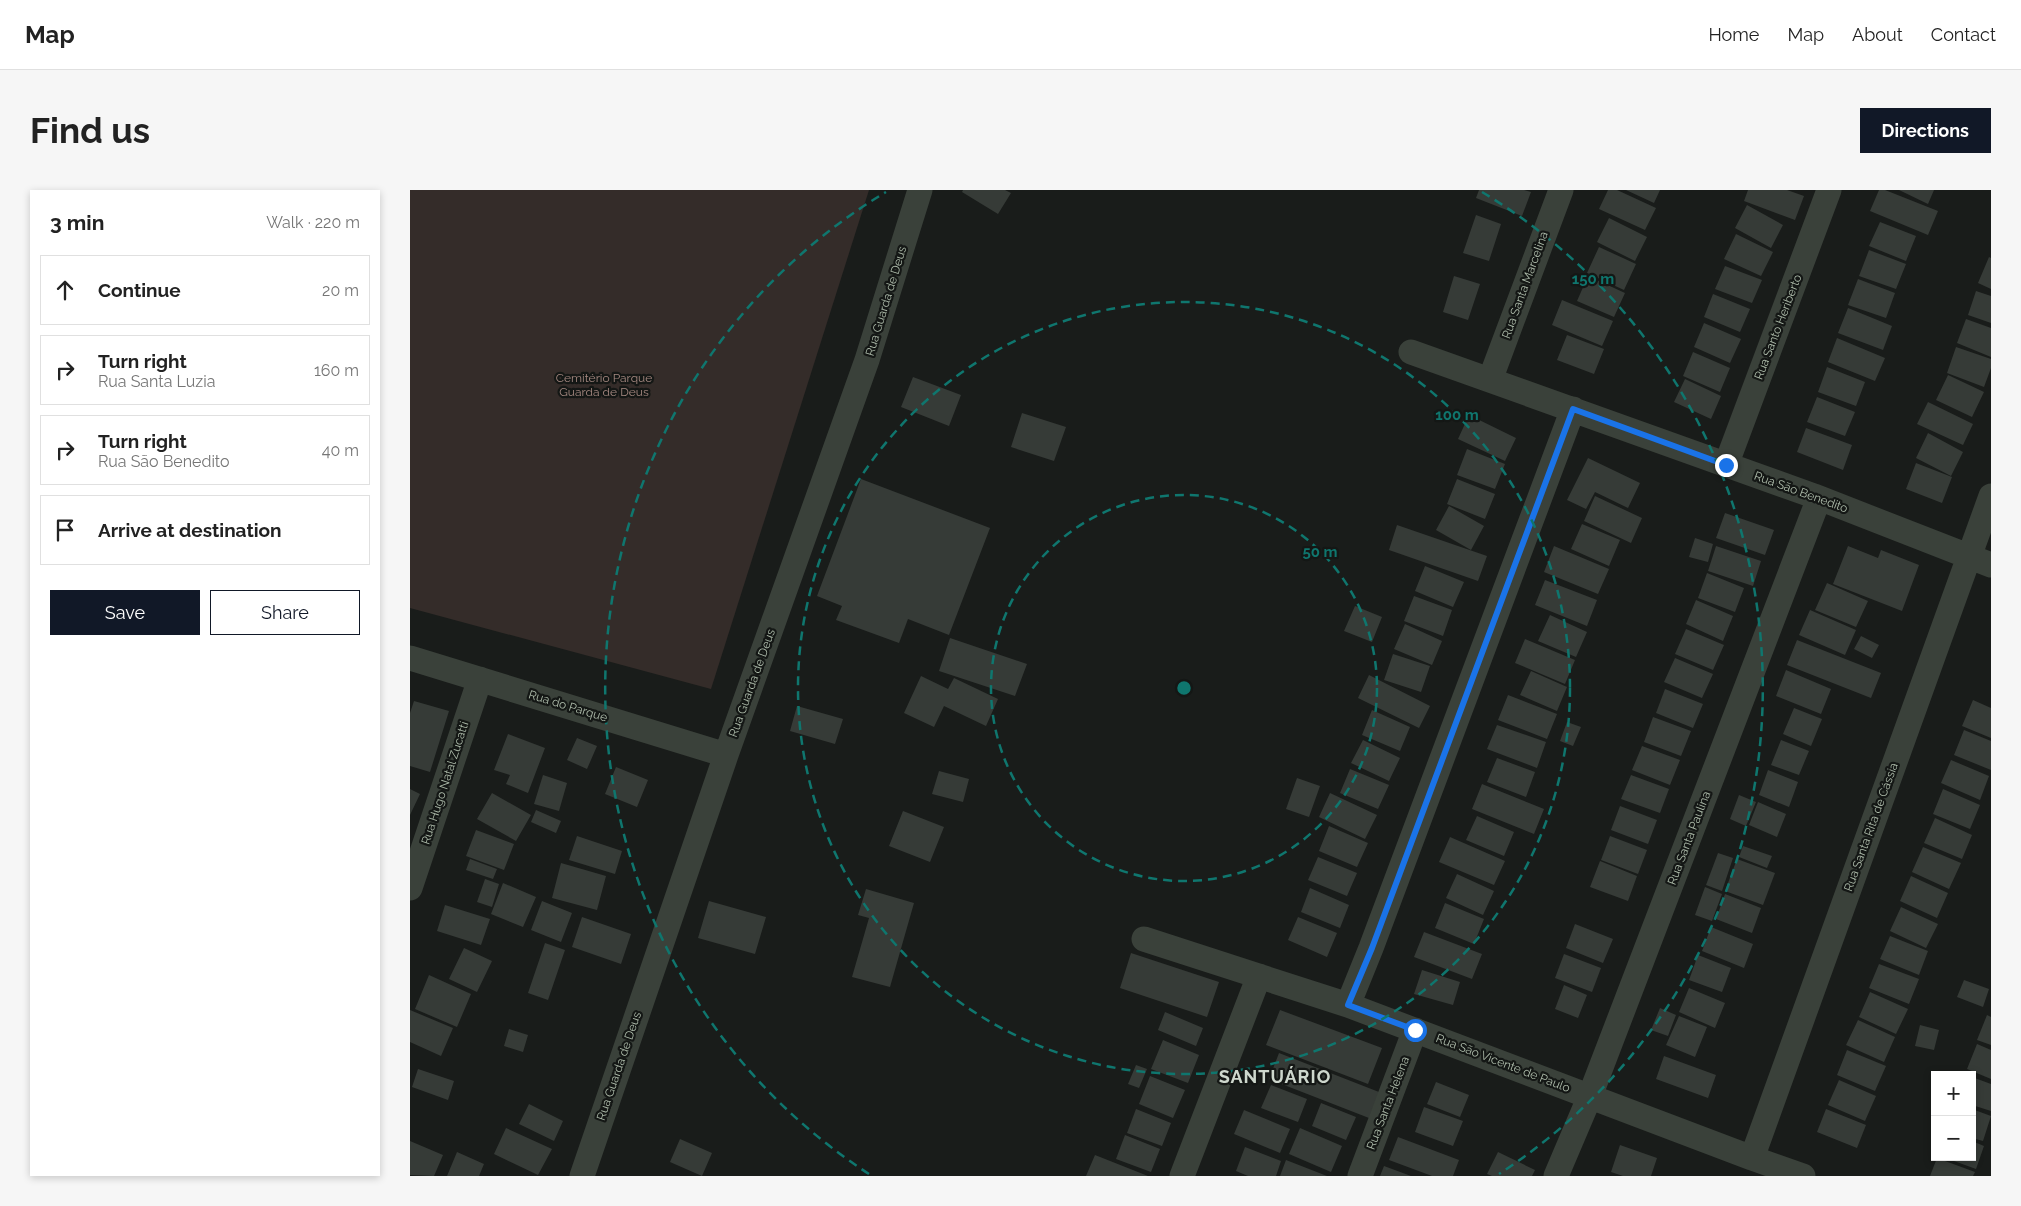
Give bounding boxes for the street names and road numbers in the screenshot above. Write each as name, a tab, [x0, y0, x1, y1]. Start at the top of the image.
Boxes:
street label: Rua Santa Marcelina	[1499, 230, 1551, 340]
street label: Rua Guarda de Deus	[863, 244, 909, 358]
street label: Rua Santo Heriberto	[1751, 272, 1805, 382]
street label: Rua São Benedito	[1752, 469, 1850, 515]
street label: Rua Guarda de Deus	[726, 627, 778, 739]
street label: Rua do Parque	[527, 687, 609, 725]
street label: Rua Hugo Natal Zucatti	[418, 720, 472, 846]
street label: Rua Santa Rita de Cássia	[1841, 761, 1901, 893]
street label: Rua Santa Paulina	[1665, 789, 1713, 887]
street label: Rua Guarda de Deus	[594, 1010, 644, 1122]
street label: Rua São Vicente de Paulo	[1434, 1031, 1572, 1095]
street label: Rua Santa Helena	[1364, 1055, 1412, 1151]

